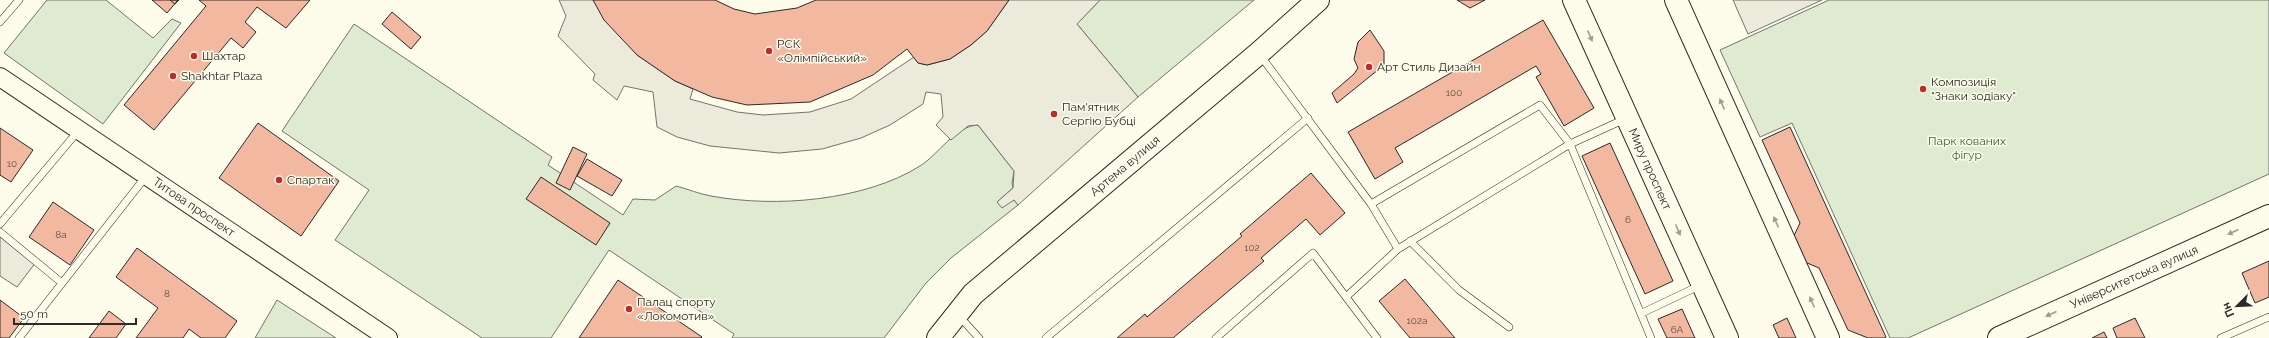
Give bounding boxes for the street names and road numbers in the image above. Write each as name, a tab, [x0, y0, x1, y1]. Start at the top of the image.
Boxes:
street label: Миру проспект	[1626, 126, 1674, 212]
street label: Артема вулиця	[1087, 133, 1163, 199]
street label: Титова проспект	[150, 174, 238, 240]
street label: Університетська вулиця	[2068, 242, 2200, 312]

